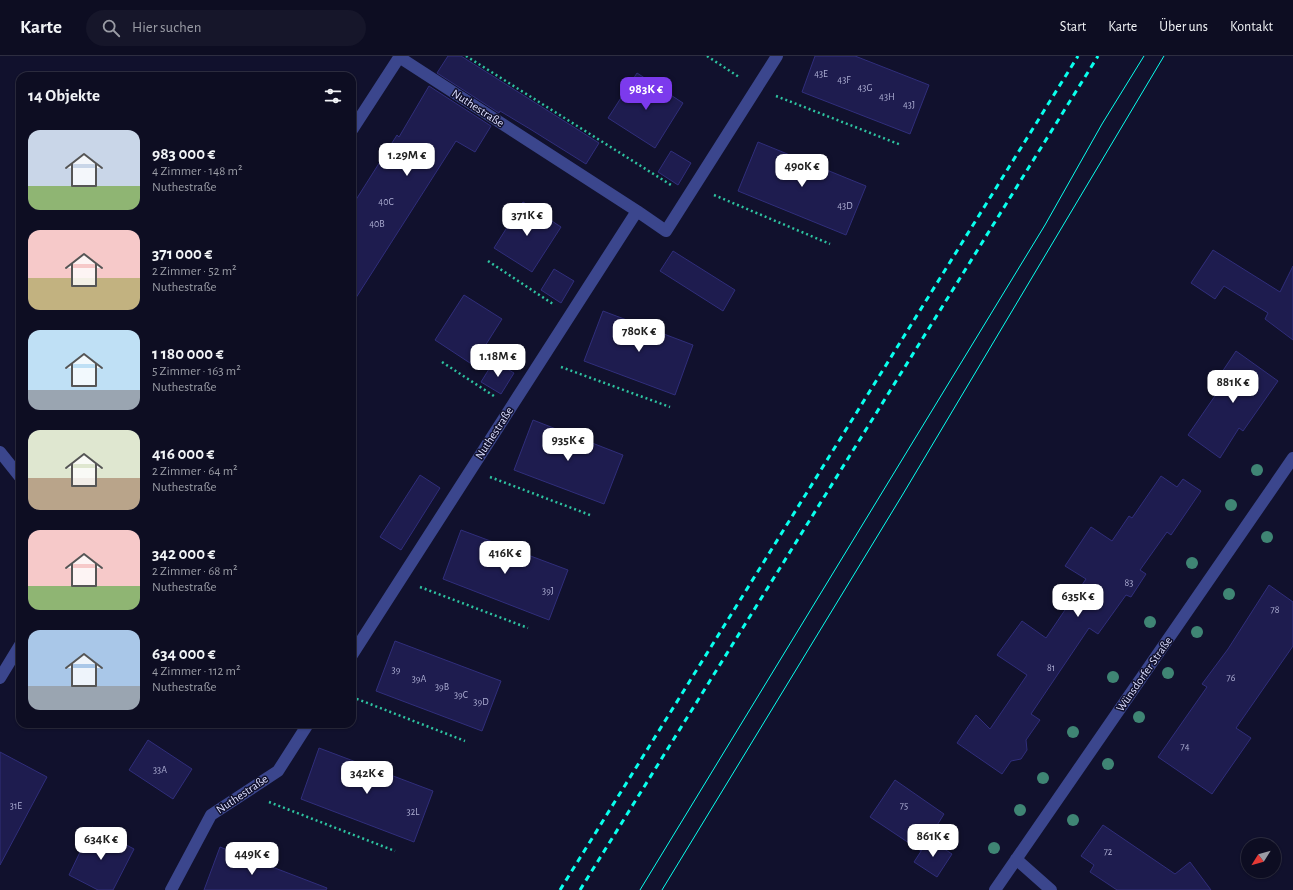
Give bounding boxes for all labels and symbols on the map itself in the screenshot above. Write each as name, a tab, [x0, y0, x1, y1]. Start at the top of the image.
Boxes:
house number: 43E	[814, 69, 828, 79]
house number: 43F	[837, 75, 851, 85]
pin: 983K €	[613, 77, 679, 111]
house number: 43G	[858, 83, 872, 93]
street label: Nuthestraße	[450, 87, 506, 129]
house number: 43H	[879, 92, 895, 102]
house number: 43J	[903, 100, 915, 110]
pin: 1.29M €	[370, 143, 444, 177]
pin: 490K €	[769, 154, 835, 188]
house number: 40C	[378, 197, 394, 207]
house number: 43D	[837, 201, 853, 211]
pin: 371K €	[494, 203, 560, 237]
house number: 40B	[369, 219, 385, 229]
pin: 780K €	[606, 319, 672, 353]
pin: 1.18M €	[461, 344, 535, 378]
pin: 881K €	[1200, 370, 1266, 404]
street label: Nuthestraße	[473, 405, 515, 461]
pin: 935K €	[535, 428, 601, 462]
pin: 416K €	[472, 541, 538, 575]
house number: 83	[1125, 578, 1133, 588]
pin: 635K €	[1045, 584, 1111, 618]
house number: 39J	[542, 586, 554, 596]
house number: 78	[1271, 605, 1280, 615]
street label: Wünsdorfer Straße	[1114, 634, 1174, 714]
house number: 81	[1047, 663, 1055, 673]
house number: 39	[392, 665, 401, 675]
house number: 76	[1227, 673, 1236, 683]
house number: 39A	[412, 674, 427, 684]
house number: 39B	[435, 682, 449, 692]
house number: 39C	[454, 690, 468, 700]
house number: 39D	[473, 697, 489, 707]
house number: 74	[1181, 742, 1190, 752]
pin: 342K €	[334, 761, 400, 795]
house number: 33A	[153, 765, 167, 775]
street label: Nuthestraße	[214, 772, 270, 816]
house number: 31E	[10, 801, 22, 811]
house number: 75	[900, 801, 908, 811]
house number: 32L	[407, 807, 420, 817]
pin: 861K €	[900, 824, 966, 858]
pin: 634K €	[68, 827, 134, 861]
north arrow	[1241, 838, 1281, 878]
pin: 449K €	[219, 842, 285, 876]
house number: 72	[1104, 847, 1113, 857]

